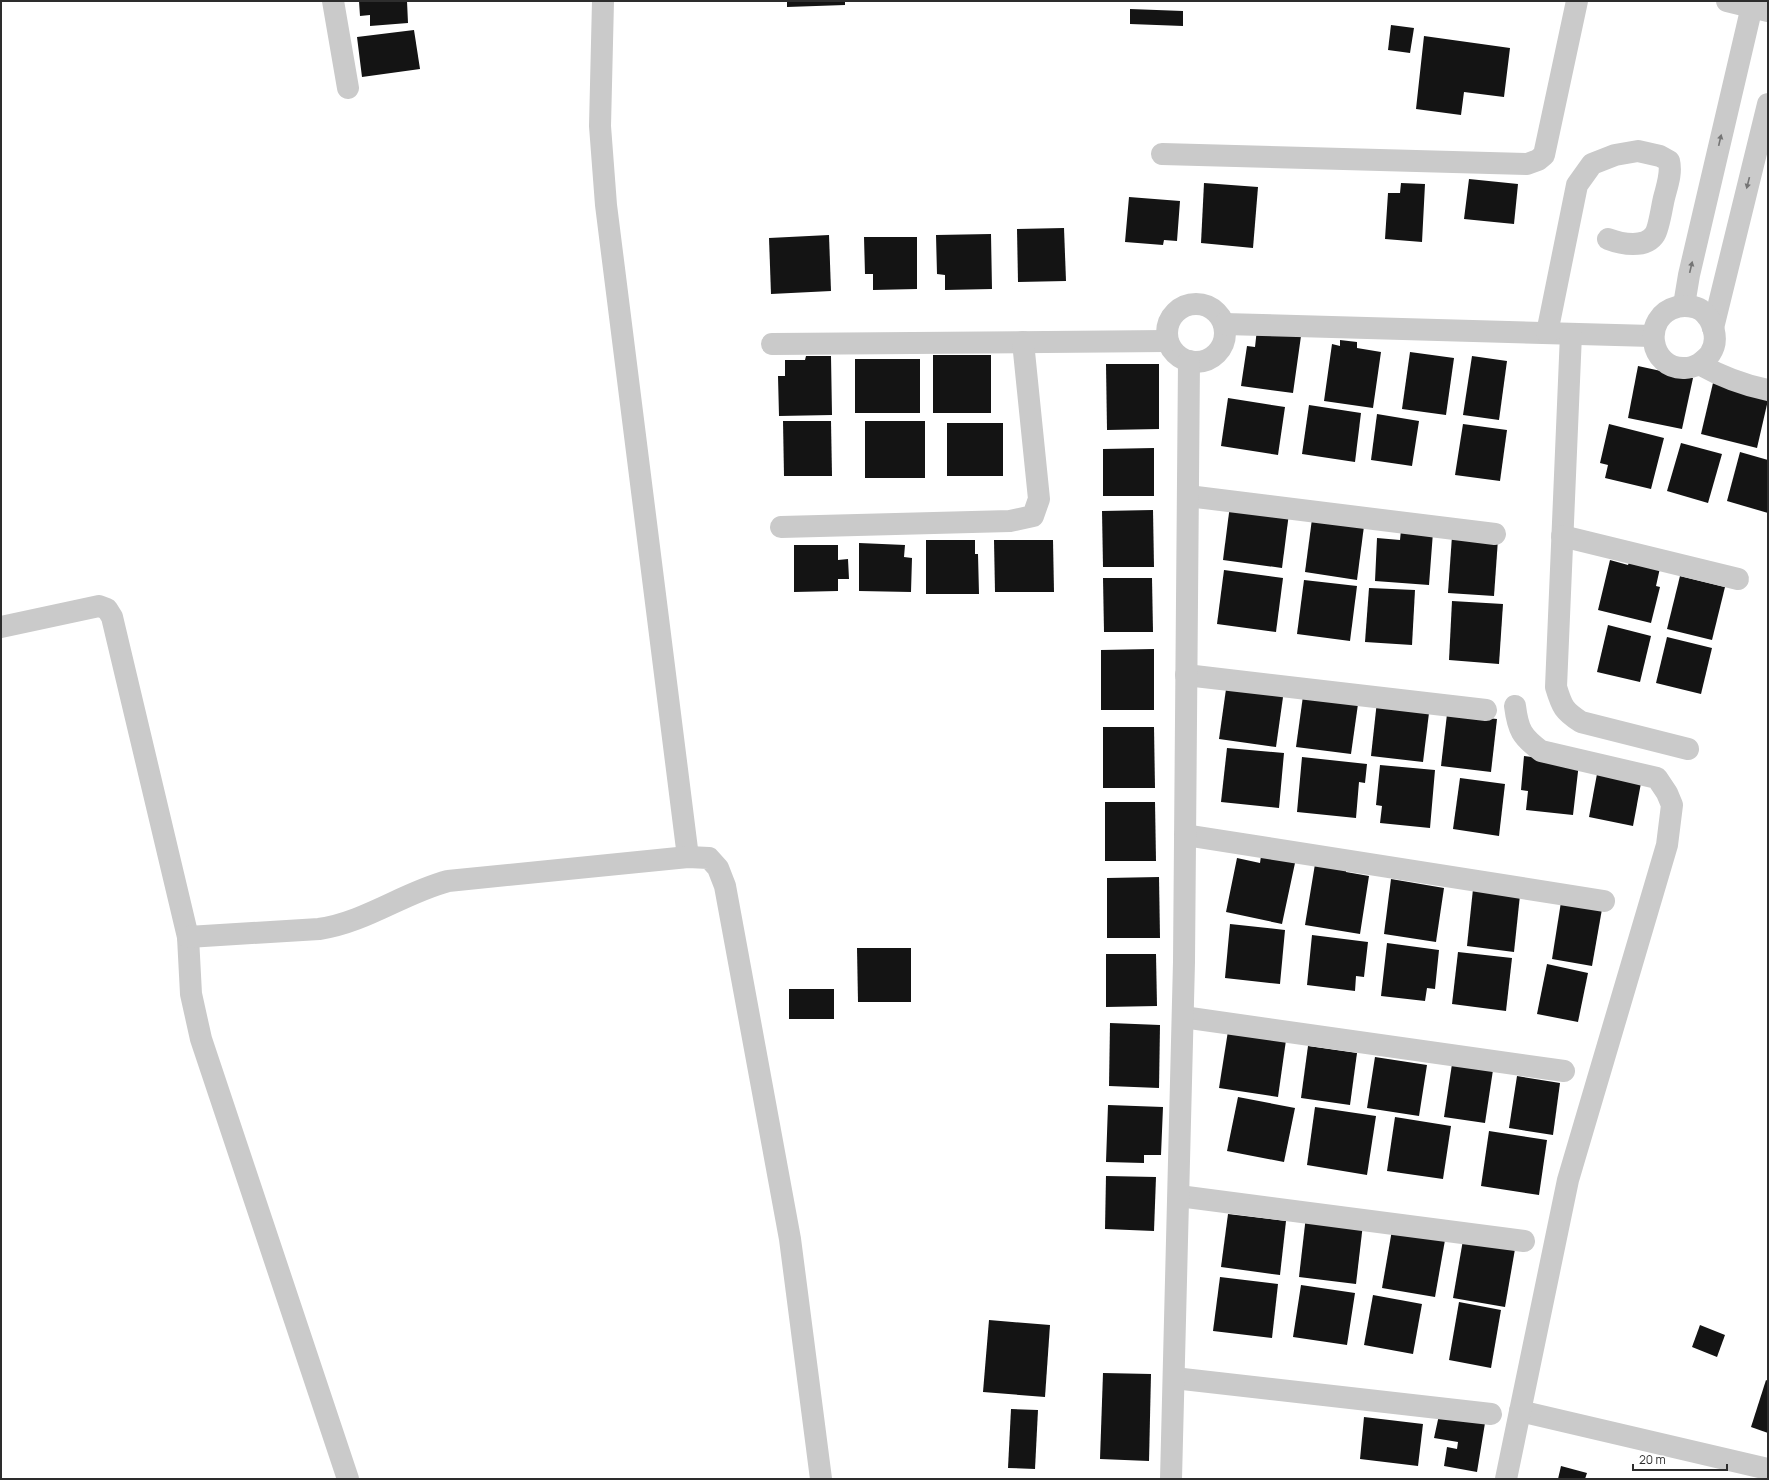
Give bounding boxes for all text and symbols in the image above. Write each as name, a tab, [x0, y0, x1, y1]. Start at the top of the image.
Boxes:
one-way arrow	[1718, 134, 1724, 146]
one-way arrow	[1745, 177, 1751, 189]
one-way arrow	[1688, 260, 1694, 273]
scale bar	[1633, 1446, 1727, 1472]
text: 20 m	[1639, 1451, 1666, 1468]

